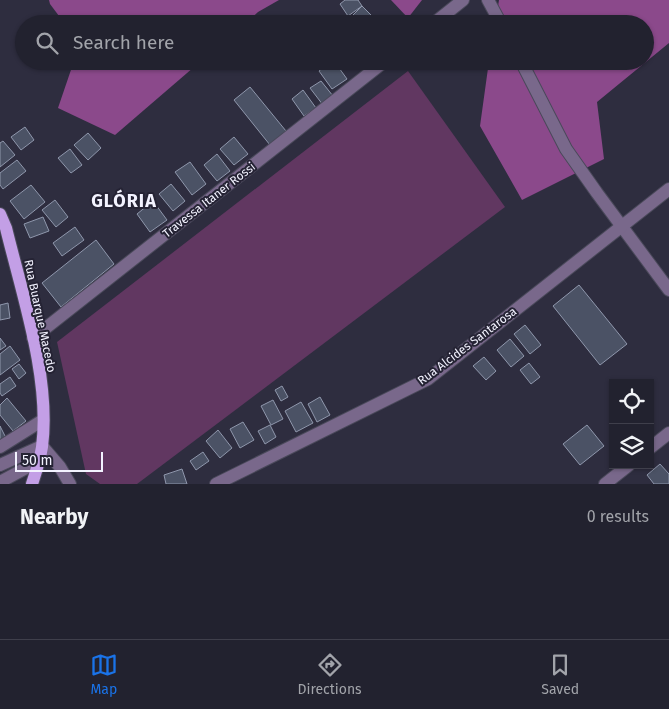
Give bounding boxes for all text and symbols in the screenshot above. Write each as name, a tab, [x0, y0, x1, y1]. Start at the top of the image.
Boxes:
search box	[15, 15, 654, 70]
icon: search	[33, 29, 61, 57]
text: Search here	[73, 31, 174, 54]
street label: Travessa Itaner Rossi	[160, 159, 258, 241]
district label: GLÓRIA	[91, 189, 157, 212]
street label: Rua Buarque Macedo	[21, 258, 59, 374]
street label: Rua Alcides Santarosa	[415, 304, 519, 388]
map controls	[609, 379, 654, 469]
button: locate	[609, 379, 654, 424]
button: layers	[609, 424, 654, 469]
scale bar	[15, 449, 102, 472]
text: 50 m	[22, 452, 53, 469]
text: Nearby	[20, 504, 88, 530]
text: 0 results	[587, 507, 649, 526]
tab: Map	[90, 651, 118, 698]
tab: Directions	[297, 651, 362, 698]
tab: Saved	[541, 651, 579, 698]

